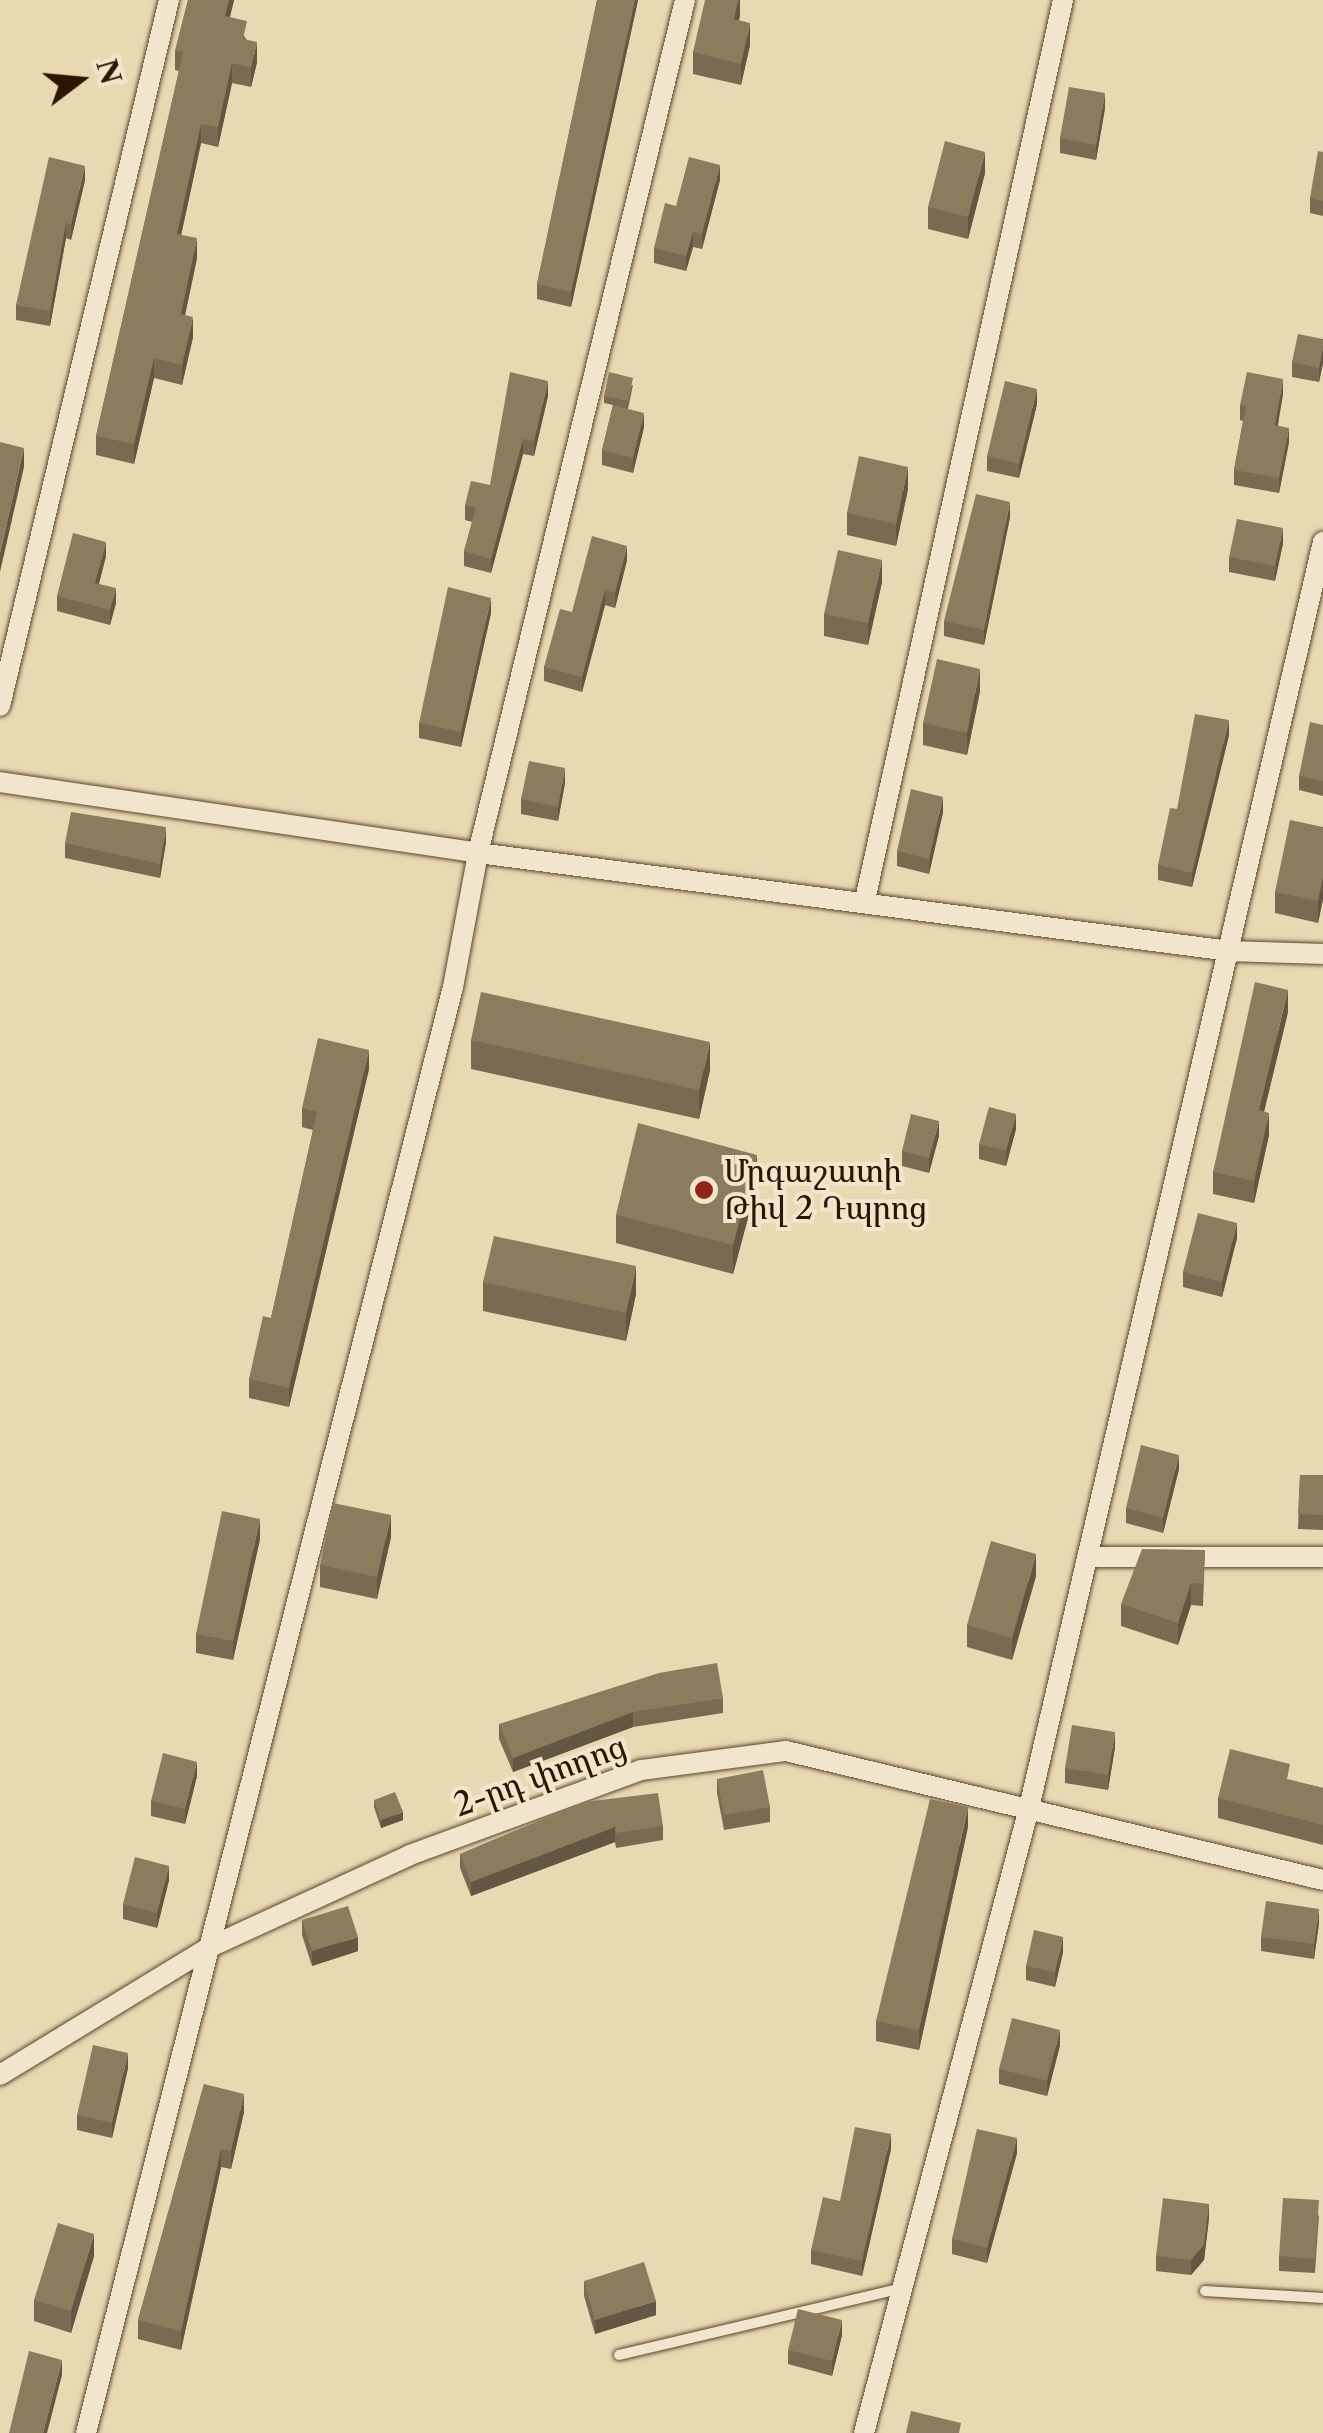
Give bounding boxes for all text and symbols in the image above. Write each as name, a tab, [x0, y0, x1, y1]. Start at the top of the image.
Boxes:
north arrow	[30, 30, 130, 130]
text: N	[89, 55, 129, 88]
place label: Մրգաշատի Թիվ 2 Դպրոց	[724, 1153, 927, 1228]
marker: Մրգաշատի Թիվ 2 Դպրոց	[693, 1179, 715, 1201]
street label: 2-րդ փողոց	[449, 1727, 631, 1825]

